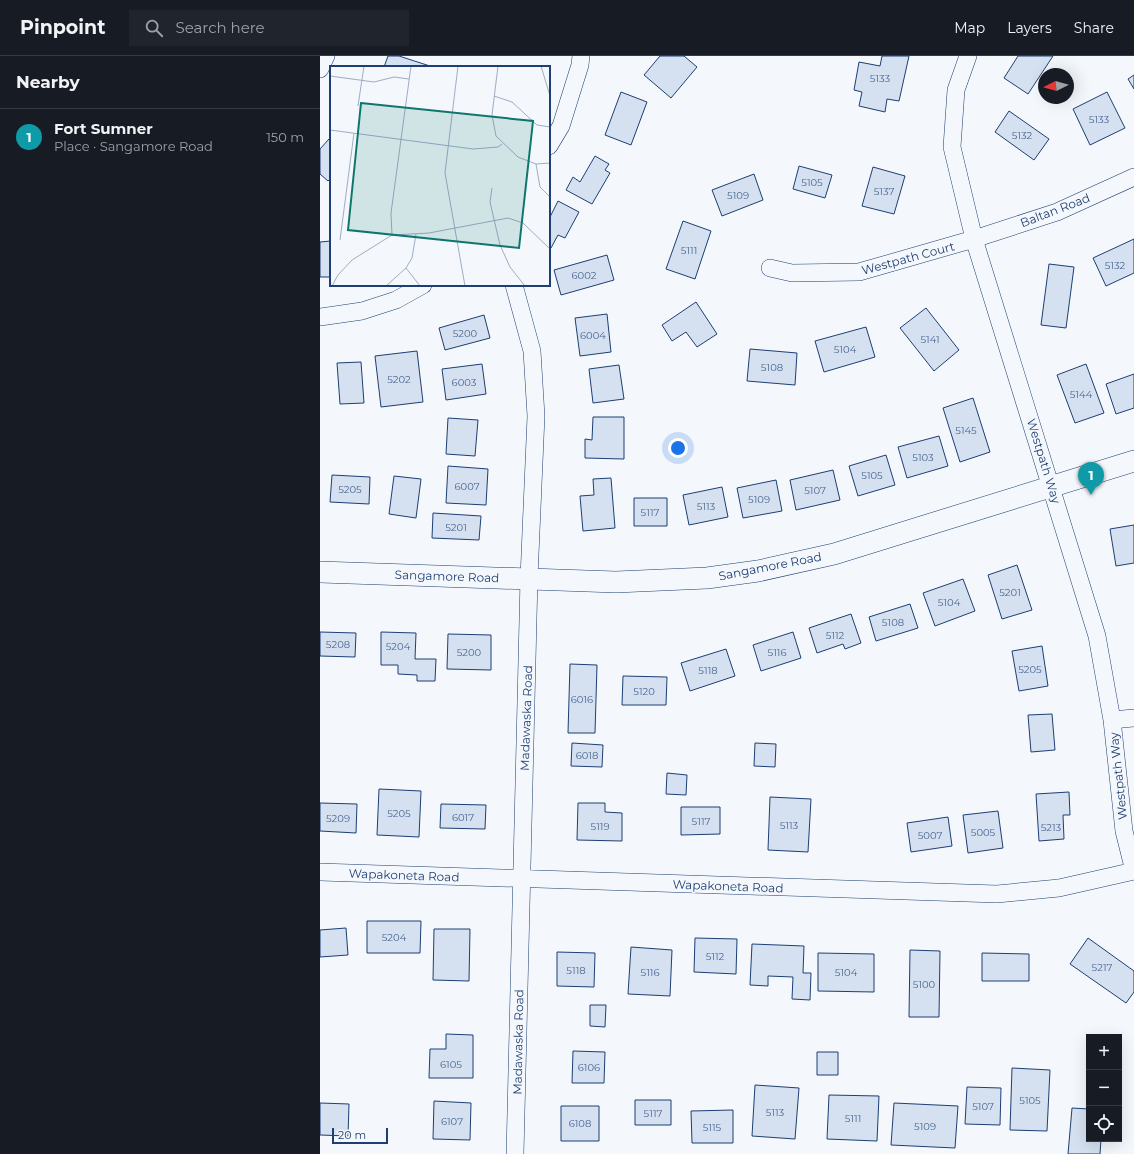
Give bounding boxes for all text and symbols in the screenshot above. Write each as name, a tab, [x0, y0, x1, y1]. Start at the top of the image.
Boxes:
search box	[129, 10, 409, 46]
text: Pinpoint	[20, 16, 105, 39]
icon: search	[143, 17, 165, 39]
text: Search here	[175, 18, 265, 37]
text: Map	[954, 19, 985, 37]
text: Layers	[1007, 19, 1052, 37]
text: Share	[1074, 19, 1114, 37]
inset map	[330, 66, 550, 286]
north arrow	[1038, 68, 1074, 104]
text: Nearby	[16, 72, 80, 92]
house number: 5133	[870, 72, 891, 85]
house number: 5133	[1089, 113, 1110, 126]
text: Fort Sumner	[54, 119, 153, 138]
text: 1	[26, 129, 32, 145]
text: 150 m	[266, 129, 304, 145]
house number: 5132	[1012, 129, 1033, 142]
text: Place · Sangamore Road	[54, 138, 213, 154]
house number: 5105	[801, 176, 823, 189]
house number: 5137	[874, 185, 894, 198]
house number: 5109	[727, 189, 749, 202]
street label: Baltan Road	[1018, 190, 1092, 230]
street label: Westpath Court	[860, 238, 956, 278]
house number: 5111	[681, 244, 697, 257]
house number: 5132	[1105, 259, 1126, 272]
house number: 6002	[571, 269, 597, 282]
house number: 5200	[453, 327, 478, 340]
house number: 6004	[580, 329, 606, 342]
house number: 5141	[920, 333, 940, 346]
house number: 5104	[834, 343, 857, 356]
house number: 5108	[761, 361, 783, 374]
house number: 5202	[387, 373, 411, 386]
house number: 6003	[452, 376, 477, 389]
house number: 5144	[1070, 388, 1093, 401]
street label: Westpath Way	[1024, 417, 1064, 506]
house number: 5145	[955, 424, 977, 437]
your location	[668, 438, 688, 458]
house number: 5103	[912, 451, 934, 464]
pin: 1	[1078, 462, 1104, 495]
house number: 5105	[861, 469, 883, 482]
house number: 6007	[454, 480, 480, 493]
house number: 5205	[338, 483, 362, 496]
house number: 5107	[804, 484, 826, 497]
house number: 5109	[748, 493, 770, 506]
house number: 5113	[697, 500, 716, 513]
house number: 5117	[641, 506, 659, 519]
house number: 5201	[445, 521, 467, 534]
street label: Sangamore Road	[717, 549, 823, 583]
street label: Sangamore Road	[394, 567, 500, 585]
house number: 5201	[999, 586, 1021, 599]
house number: 5104	[938, 596, 961, 609]
house number: 5108	[882, 616, 904, 629]
house number: 5112	[826, 629, 845, 642]
house number: 5208	[326, 638, 350, 651]
house number: 5204	[386, 640, 411, 653]
house number: 5200	[457, 646, 482, 659]
house number: 5116	[768, 646, 786, 659]
house number: 5205	[1018, 663, 1042, 676]
house number: 5118	[698, 664, 718, 677]
street label: Madawaska Road	[517, 665, 535, 771]
house number: 5120	[633, 685, 655, 698]
house number: 6016	[571, 693, 593, 706]
street label: Westpath Way	[1106, 731, 1130, 821]
house number: 6018	[576, 749, 598, 762]
house number: 5205	[387, 807, 411, 820]
house number: 6017	[452, 811, 474, 824]
house number: 5209	[326, 812, 350, 825]
house number: 5117	[692, 815, 710, 828]
house number: 5113	[780, 819, 799, 832]
house number: 5119	[591, 820, 609, 833]
house number: 5213	[1041, 821, 1062, 834]
house number: 5005	[971, 826, 996, 839]
house number: 5007	[918, 829, 942, 842]
street label: Wapakoneta Road	[348, 866, 460, 884]
street label: Wapakoneta Road	[672, 877, 784, 895]
house number: 5204	[382, 931, 407, 944]
house number: 5112	[706, 950, 725, 963]
house number: 5217	[1092, 961, 1113, 974]
house number: 5118	[566, 964, 586, 977]
house number: 5116	[641, 966, 659, 979]
house number: 5104	[835, 966, 858, 979]
house number: 5100	[913, 978, 936, 991]
street label: Madawaska Road	[510, 989, 526, 1095]
map controls	[1086, 1034, 1122, 1142]
button: +	[1086, 1034, 1122, 1070]
house number: 6105	[440, 1058, 462, 1071]
house number: 6106	[578, 1061, 600, 1074]
button: −	[1086, 1070, 1122, 1106]
house number: 5105	[1019, 1094, 1041, 1107]
house number: 5107	[972, 1100, 994, 1113]
house number: 5113	[766, 1106, 785, 1119]
button: locate	[1086, 1106, 1122, 1142]
house number: 5117	[644, 1107, 662, 1120]
house number: 5111	[845, 1112, 861, 1125]
house number: 6107	[441, 1115, 463, 1128]
house number: 6108	[569, 1117, 591, 1130]
house number: 5109	[914, 1120, 936, 1133]
house number: 5115	[703, 1121, 722, 1134]
scale bar	[332, 1126, 388, 1145]
text: 20 m	[338, 1128, 366, 1142]

